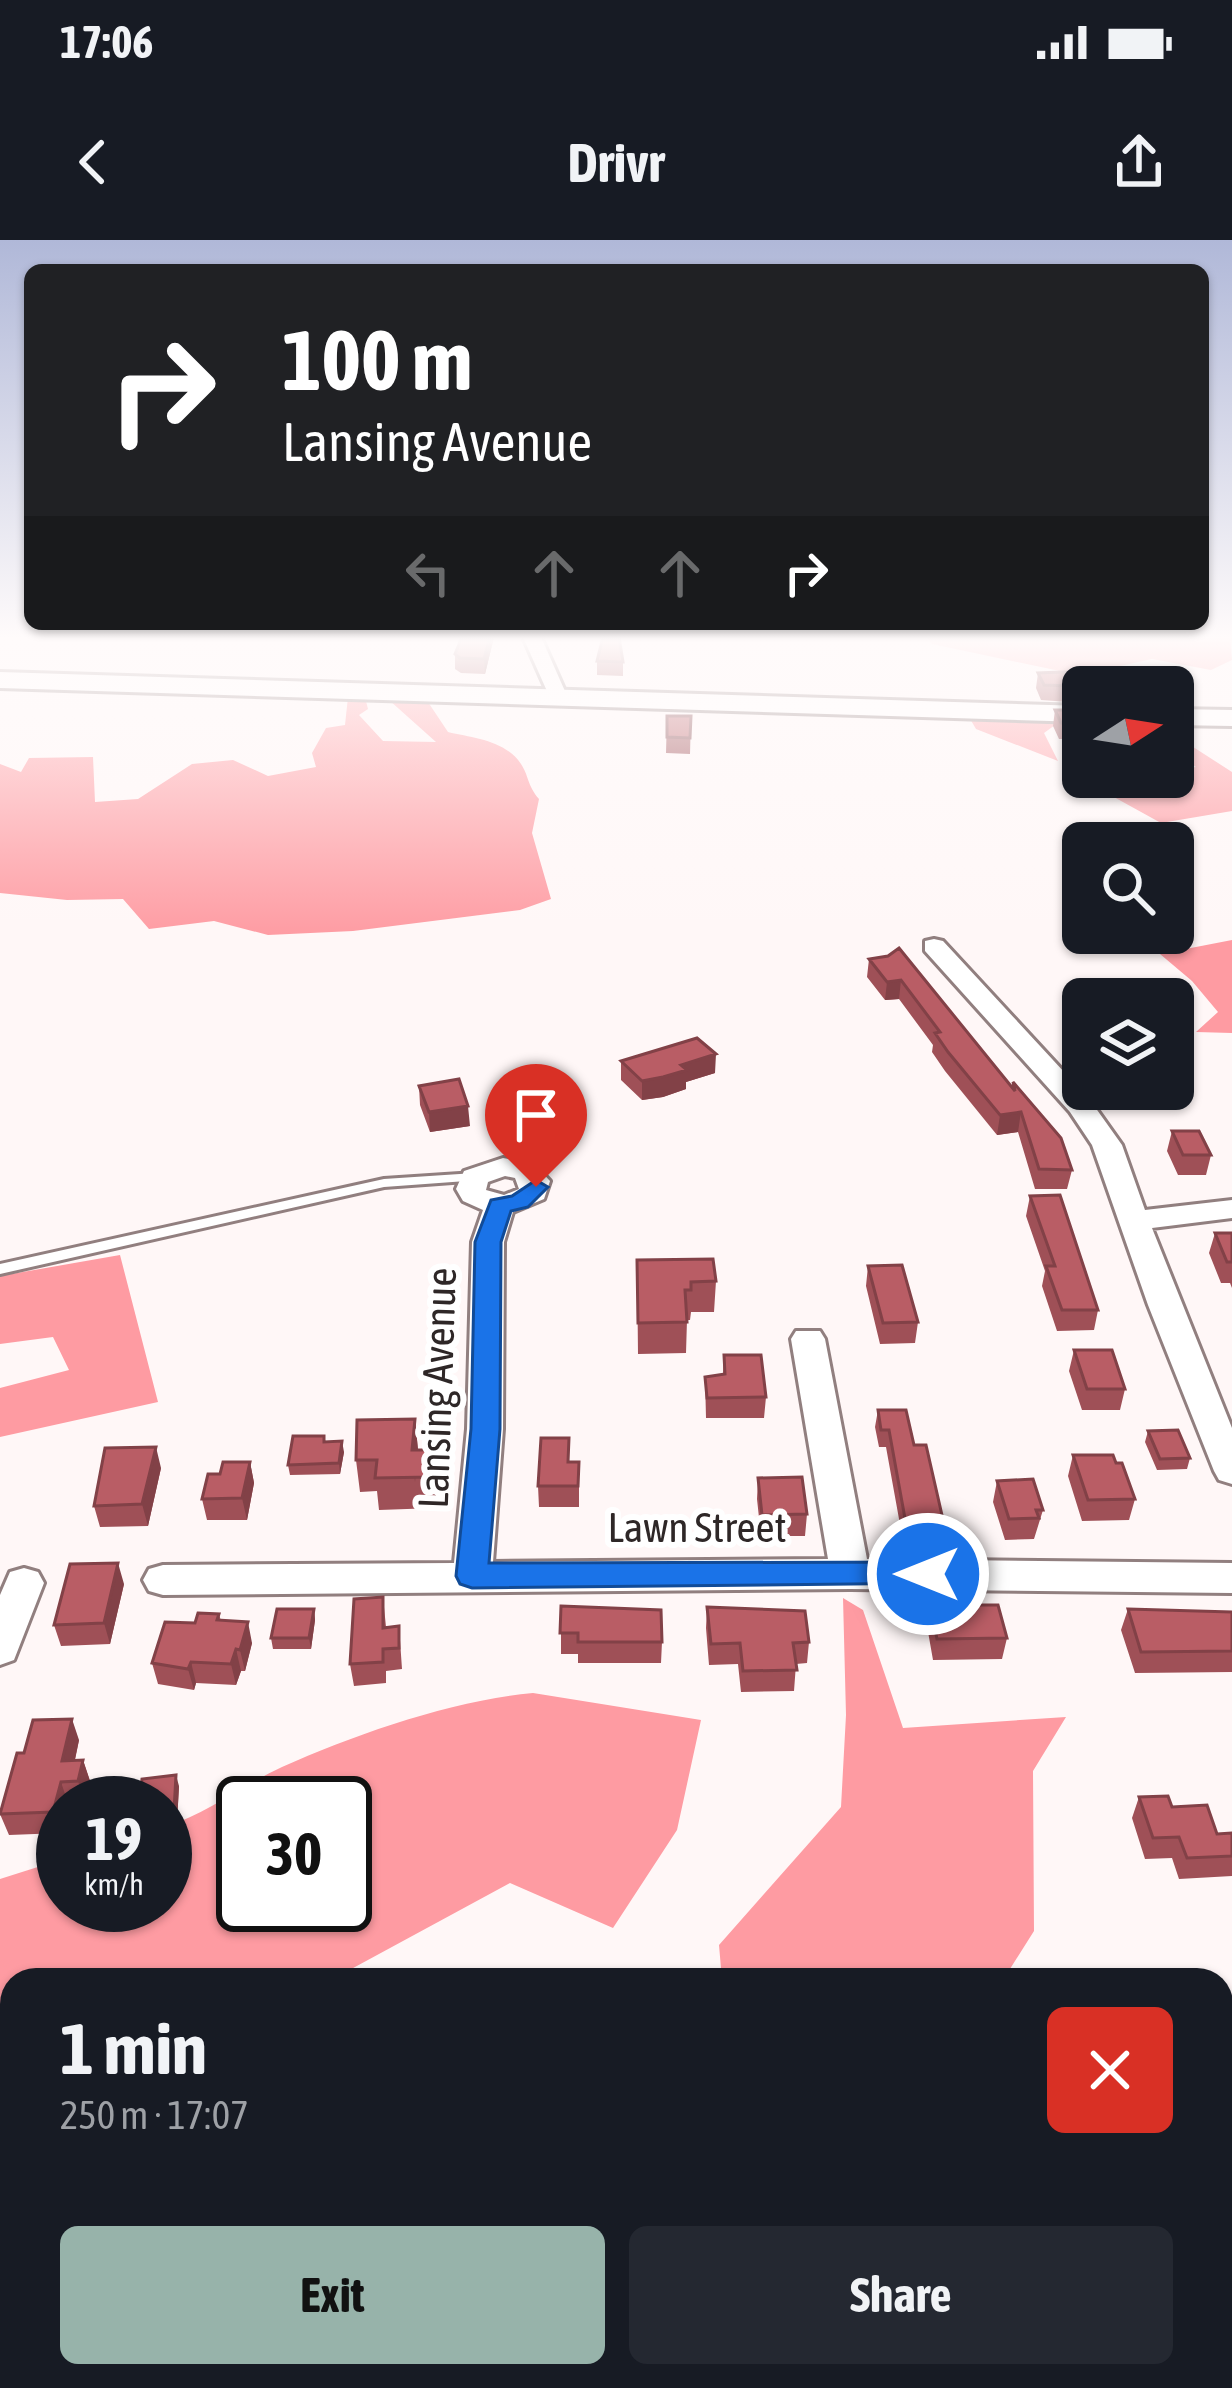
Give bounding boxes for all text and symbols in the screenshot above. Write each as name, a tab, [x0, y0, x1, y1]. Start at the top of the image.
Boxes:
text: 17:06	[60, 16, 154, 68]
icon: back	[60, 129, 126, 195]
icon: share	[1106, 129, 1172, 195]
text: Drivr	[568, 132, 664, 193]
icon: right	[84, 312, 240, 468]
text: 100 m	[282, 312, 472, 408]
text: Lansing Avenue	[282, 411, 592, 472]
icon: left	[395, 540, 461, 606]
icon: ahead	[521, 540, 587, 606]
icon: ahead	[647, 540, 713, 606]
icon: right	[773, 540, 839, 606]
north arrow	[1062, 666, 1194, 798]
map controls	[1062, 666, 1194, 1110]
button: search	[1062, 822, 1194, 954]
button: layers	[1062, 978, 1194, 1110]
pin	[485, 1064, 587, 1187]
icon: arrive	[503, 1082, 569, 1148]
street label: Lansing Avenue	[409, 1267, 465, 1509]
street label: Lawn Street	[607, 1503, 787, 1551]
position arrow	[865, 1511, 991, 1637]
speed limit sign: 30	[216, 1776, 372, 1932]
text: 19	[86, 1804, 142, 1873]
text: km/h	[84, 1867, 144, 1901]
text: 1 min	[60, 2007, 207, 2089]
button: close	[1047, 2007, 1173, 2133]
text: 250 m · 17:07	[60, 2093, 249, 2137]
button: Exit	[60, 2226, 605, 2364]
button: Share	[629, 2226, 1173, 2364]

